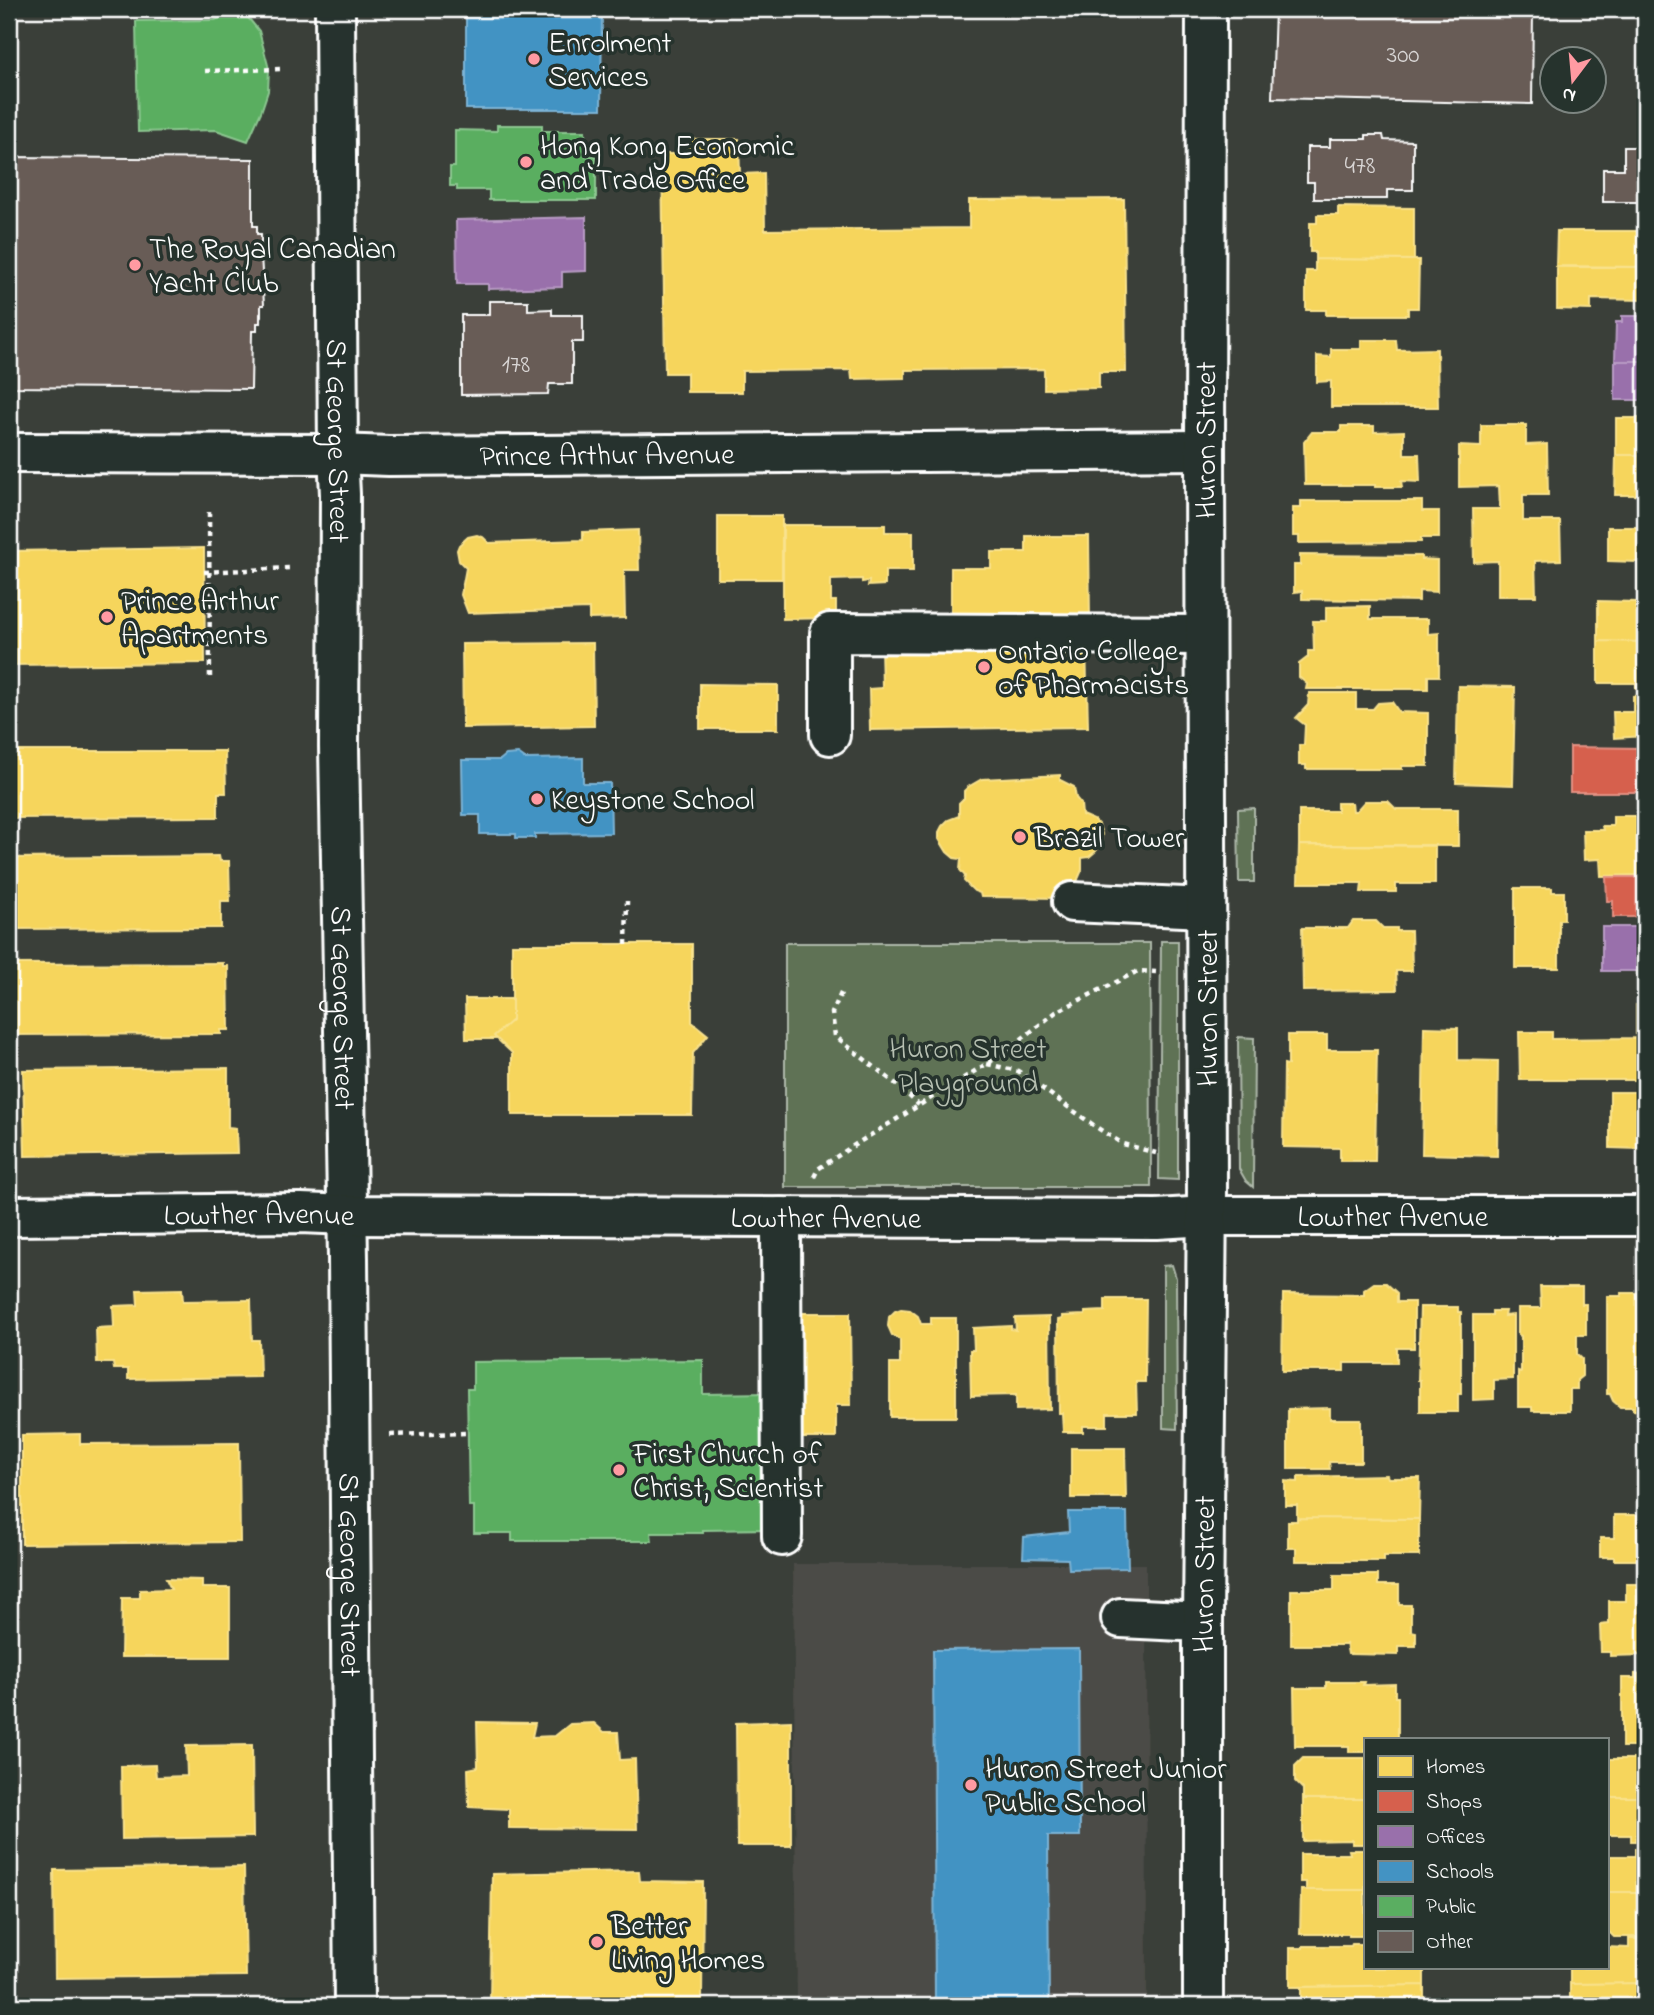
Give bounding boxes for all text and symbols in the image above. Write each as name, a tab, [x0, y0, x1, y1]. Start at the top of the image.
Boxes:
place label: Enrolment Services	[548, 23, 672, 101]
house number: 300	[1386, 37, 1420, 75]
north arrow	[1538, 46, 1608, 116]
marker: Enrolment Services	[526, 51, 542, 67]
text: N	[1559, 79, 1579, 109]
place label: Hong Kong Economic and Trade Office	[540, 126, 795, 204]
house number: 478	[1344, 148, 1376, 186]
marker: Hong Kong Economic and Trade Office	[518, 154, 534, 170]
place label: The Royal Canadian Yacht Club	[149, 229, 396, 307]
marker: The Royal Canadian Yacht Club	[127, 257, 143, 273]
street label: St George Street	[312, 339, 359, 543]
house number: 178	[502, 347, 531, 385]
street label: Huron Street	[1186, 361, 1230, 519]
street label: Prince Arthur Avenue	[479, 434, 735, 480]
place label: Prince Arthur Apartments	[121, 581, 279, 659]
marker: Prince Arthur Apartments	[99, 609, 115, 625]
place label: Ontario College of Pharmacists	[998, 631, 1189, 709]
marker: Ontario College of Pharmacists	[976, 659, 992, 675]
place label: Keystone School	[551, 780, 755, 824]
marker: Keystone School	[529, 791, 545, 807]
place label: Brazil Tower	[1033, 818, 1185, 862]
marker: Brazil Tower	[1012, 829, 1028, 845]
street label: St George Street	[317, 905, 364, 1110]
street label: Huron Street	[1188, 929, 1232, 1087]
park label: Huron Street Playground	[889, 1029, 1047, 1107]
street label: Lowther Avenue	[163, 1194, 356, 1240]
street label: Lowther Avenue	[1297, 1197, 1489, 1241]
street label: Lowther Avenue	[730, 1198, 922, 1243]
place label: First Church of Christ, Scientist	[632, 1434, 823, 1512]
marker: First Church of Christ, Scientist	[611, 1462, 627, 1478]
street label: St George Street	[325, 1473, 370, 1677]
street label: Huron Street	[1184, 1495, 1229, 1653]
legend	[1364, 1738, 1608, 1969]
place label: Huron Street Junior Public School	[985, 1749, 1227, 1827]
text: Homes	[1426, 1753, 1486, 1783]
marker: Huron Street Junior Public School	[963, 1777, 979, 1793]
text: Shops	[1426, 1788, 1483, 1818]
text: Offices	[1426, 1823, 1485, 1853]
text: Schools	[1426, 1858, 1494, 1888]
text: Public	[1426, 1893, 1477, 1923]
place label: Better Living Homes	[610, 1906, 765, 1984]
text: Other	[1426, 1928, 1473, 1958]
marker: Better Living Homes	[589, 1934, 605, 1950]

